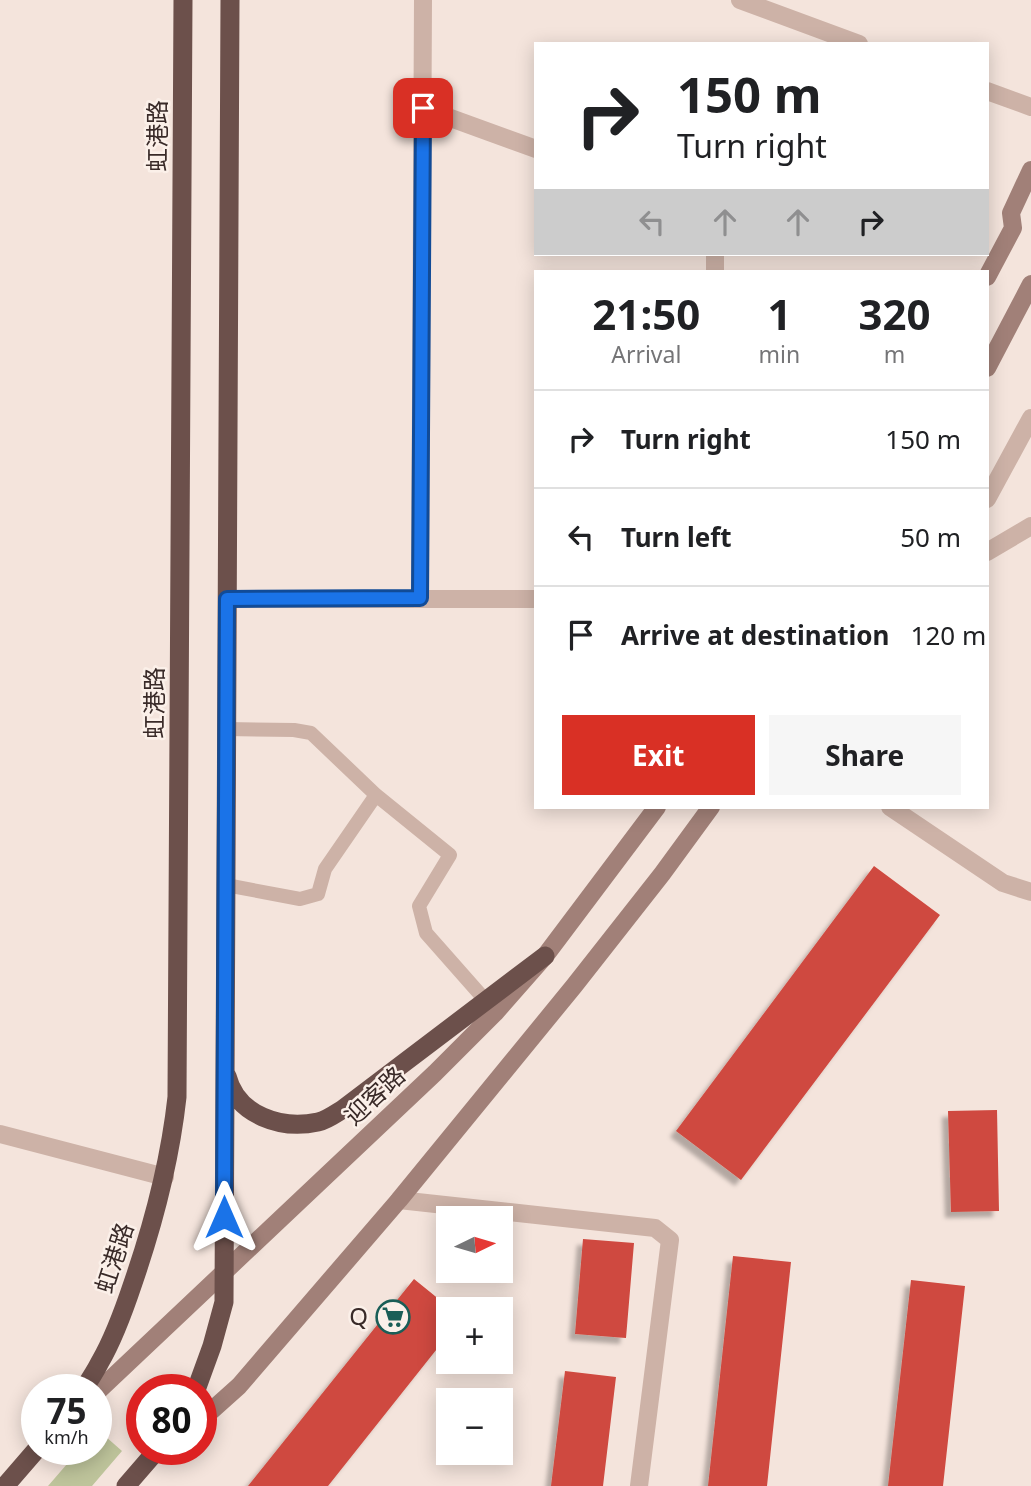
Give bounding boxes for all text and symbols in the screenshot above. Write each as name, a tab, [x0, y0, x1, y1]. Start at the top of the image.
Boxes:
text: 150 m	[677, 61, 822, 127]
icon: right	[562, 70, 653, 161]
pin	[393, 78, 453, 138]
icon: arrive	[404, 89, 442, 127]
street label: 虹港路	[140, 100, 173, 172]
text: Turn right	[677, 124, 827, 167]
icon: left	[633, 203, 671, 241]
icon: ahead	[706, 203, 744, 241]
icon: ahead	[779, 203, 817, 241]
icon: right	[852, 203, 890, 241]
text: 21:50	[592, 285, 700, 342]
text: 1	[767, 285, 791, 342]
text: 320	[859, 285, 931, 342]
text: Arrival	[611, 338, 681, 370]
text: min	[759, 338, 800, 370]
text: m	[884, 338, 905, 370]
icon: right	[562, 420, 600, 458]
text: Turn right	[621, 421, 751, 457]
text: 150 m	[885, 421, 961, 457]
icon: left	[562, 518, 600, 556]
text: Turn left	[621, 519, 732, 555]
text: 50 m	[900, 519, 961, 555]
icon: arrive	[562, 616, 600, 654]
text: Arrive at destination	[621, 617, 890, 653]
text: 120 m	[911, 617, 986, 653]
street label: 虹港路	[137, 667, 170, 739]
button: Exit	[562, 715, 755, 795]
button: Share	[769, 715, 961, 795]
street label: 迎客路	[336, 1058, 412, 1132]
position arrow	[187, 1180, 261, 1254]
north arrow	[436, 1206, 513, 1283]
map controls	[436, 1206, 513, 1465]
street label: 虹港路	[87, 1218, 140, 1297]
button: +	[436, 1297, 513, 1374]
supermarket icon: Q	[374, 1298, 412, 1336]
place label: Q	[349, 1299, 368, 1332]
speed limit sign: 80	[126, 1374, 217, 1465]
text: 75	[46, 1387, 87, 1434]
button: −	[436, 1388, 513, 1465]
text: km/h	[44, 1425, 89, 1449]

